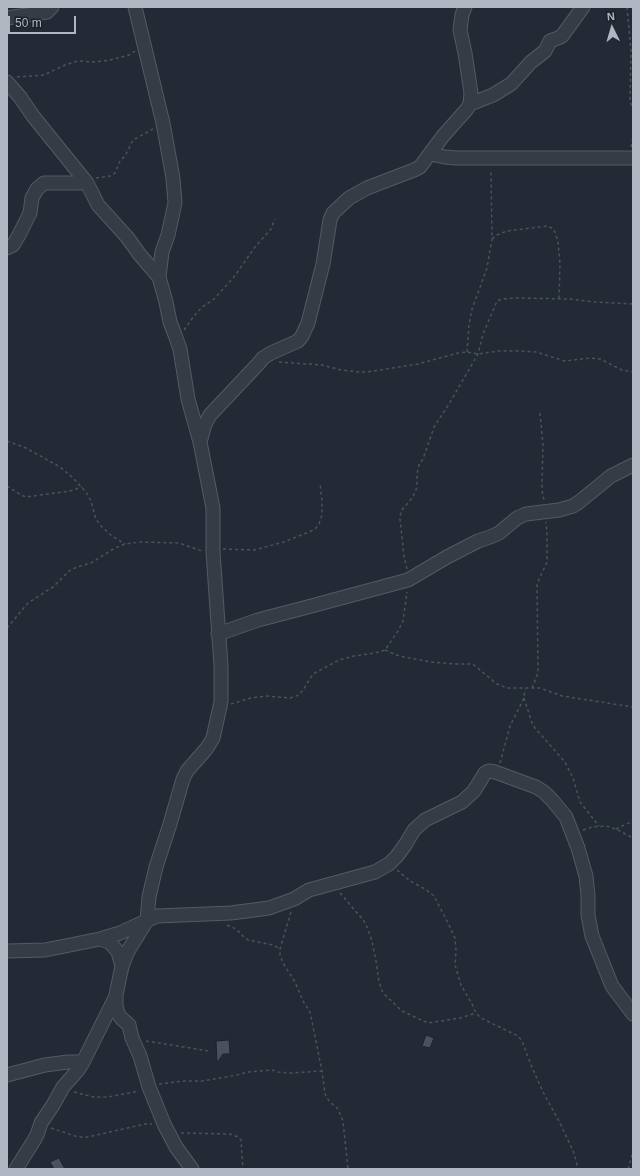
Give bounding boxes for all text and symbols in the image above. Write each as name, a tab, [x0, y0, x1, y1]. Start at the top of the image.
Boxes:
scale bar	[10, 8, 78, 34]
north arrow	[592, 8, 632, 48]
text: N	[606, 10, 615, 22]
text: 50 m	[15, 16, 42, 30]

